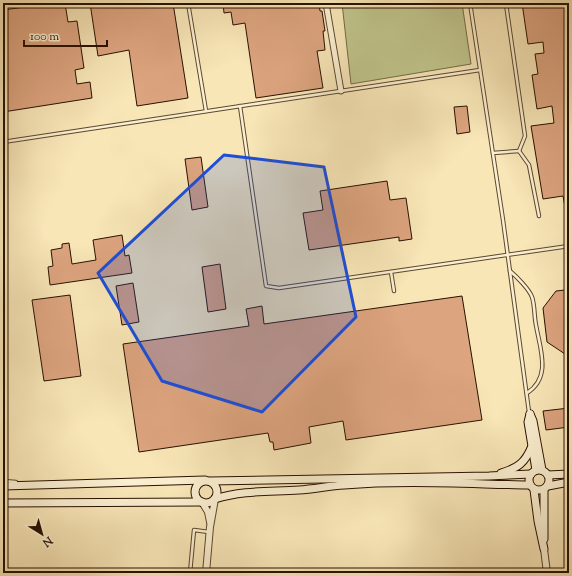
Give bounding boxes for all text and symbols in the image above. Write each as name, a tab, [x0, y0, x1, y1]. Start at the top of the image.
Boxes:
scale bar	[24, 22, 107, 48]
text: 100 m	[30, 28, 59, 46]
north arrow	[22, 514, 62, 554]
text: N	[39, 532, 57, 550]

